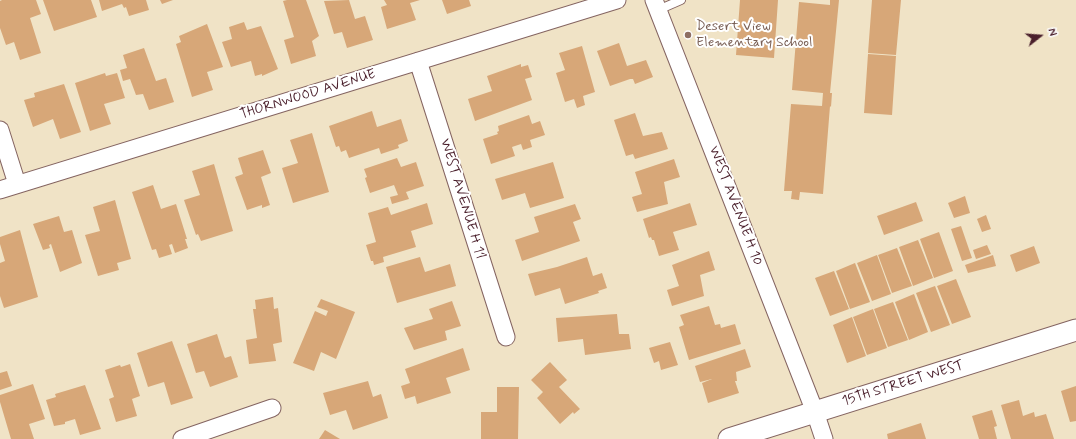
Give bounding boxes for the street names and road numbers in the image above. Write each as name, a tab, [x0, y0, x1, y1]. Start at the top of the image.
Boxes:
street label: THORNWOOD AVENUE	[238, 66, 378, 124]
street label: WEST AVENUE H 11	[436, 137, 488, 261]
street label: WEST AVENUE H 10	[704, 144, 766, 268]
street label: 15TH STREET WEST	[840, 357, 966, 411]

